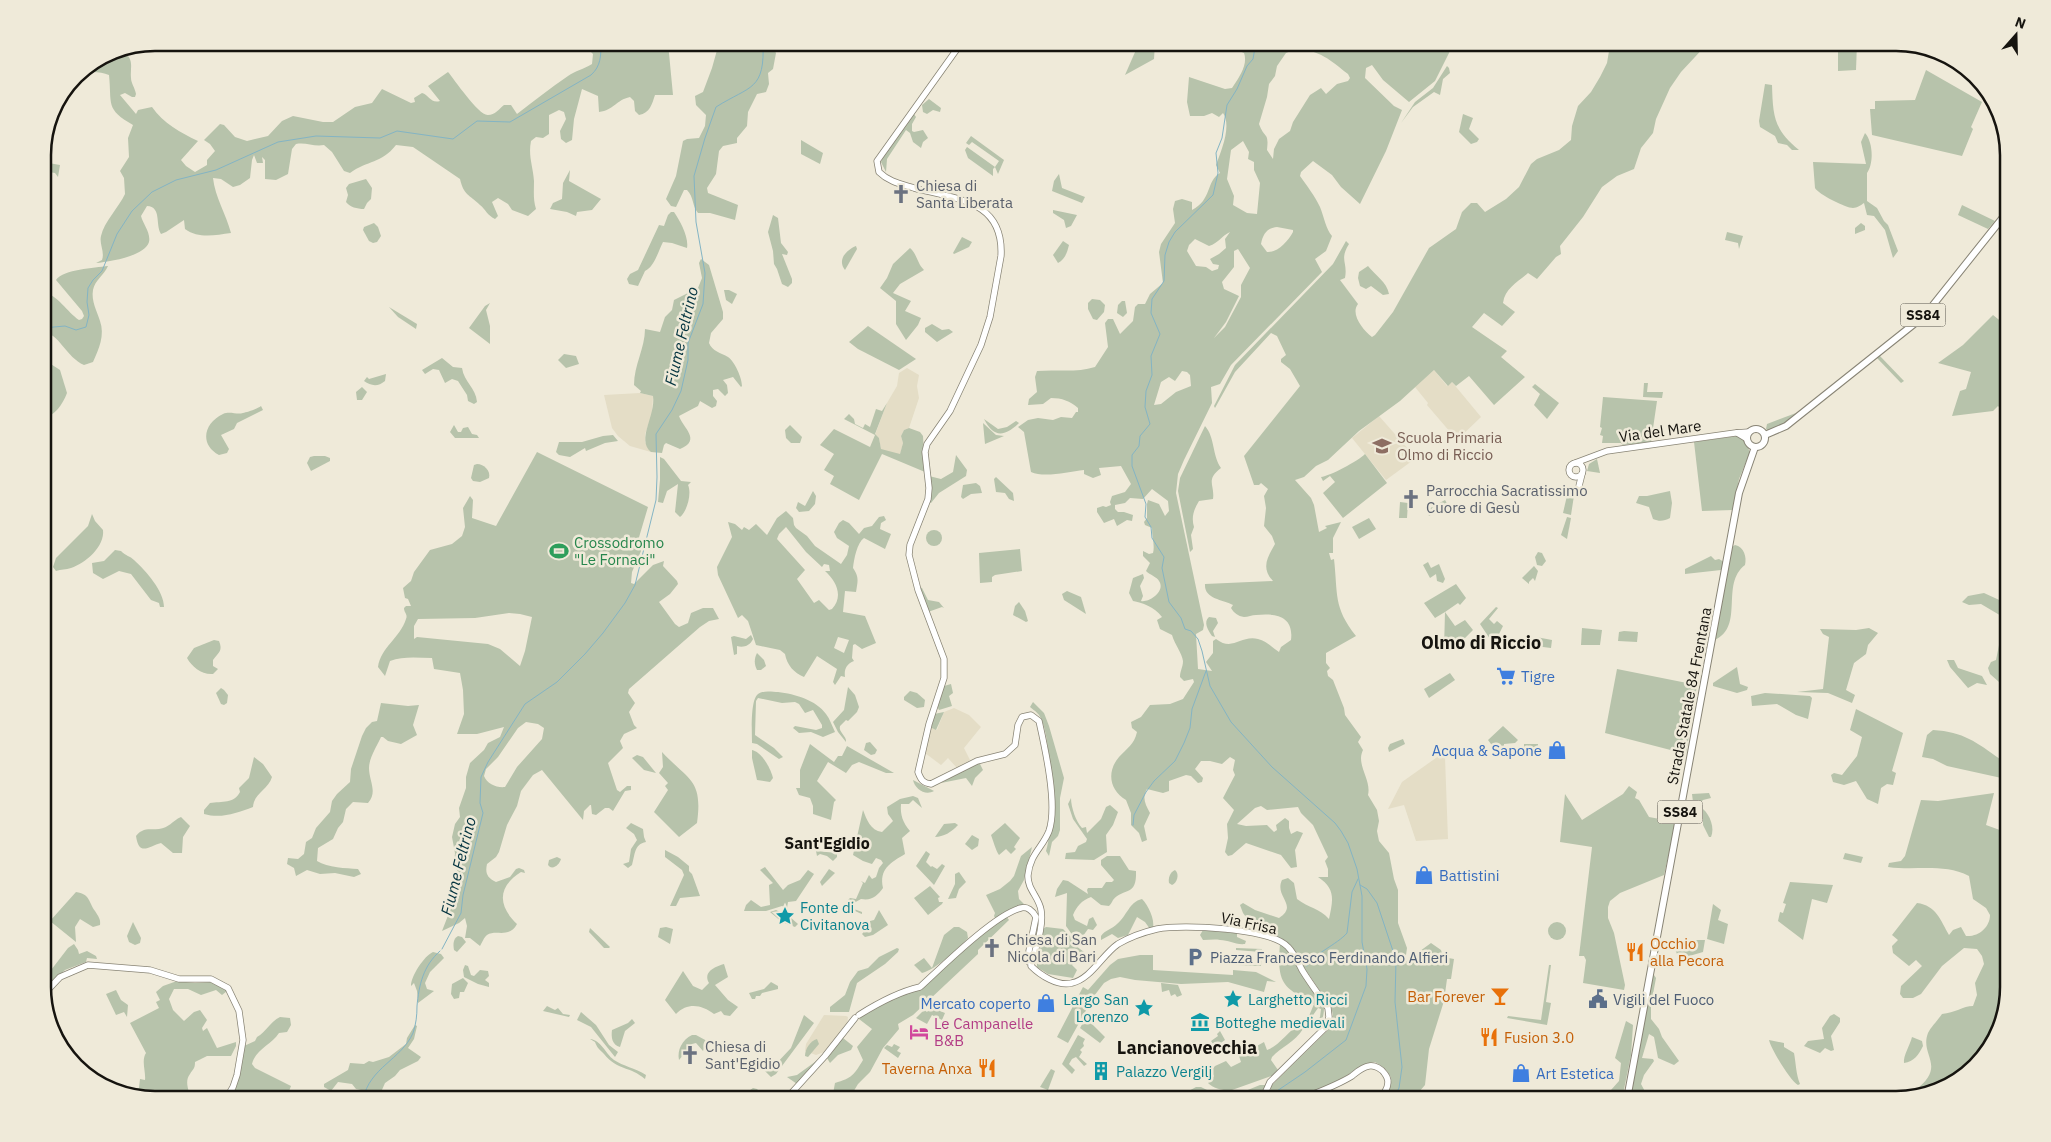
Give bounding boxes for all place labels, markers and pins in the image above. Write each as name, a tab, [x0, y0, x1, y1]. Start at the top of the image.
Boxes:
place label: Chiesa di Santa Liberata	[916, 176, 1013, 212]
church icon: Chiesa di Santa Liberata	[890, 183, 912, 205]
place label: Scuola Primaria Olmo di Riccio	[1397, 428, 1502, 464]
school or university icon: Scuola Primaria Olmo di Riccio	[1371, 435, 1393, 457]
place label: Parrocchia Sacratissimo Cuore di Gesù	[1426, 481, 1588, 517]
church icon: Parrocchia Sacratissimo Cuore di Gesù	[1400, 488, 1422, 510]
place label: Crossodromo "Le Fornaci"	[574, 533, 664, 569]
sports icon: Crossodromo "Le Fornaci"	[548, 540, 570, 562]
supermarket icon: Tigre	[1495, 665, 1517, 687]
place label: Tigre	[1521, 667, 1555, 686]
shop icon: Acqua & Sapone	[1546, 739, 1568, 761]
place label: Acqua & Sapone	[1432, 741, 1542, 760]
shop icon: Battistini	[1413, 864, 1435, 886]
place label: Battistini	[1439, 866, 1499, 885]
place label: Fonte di Civitanova	[800, 898, 870, 934]
place icon: Fonte di Civitanova	[774, 905, 796, 927]
place label: Chiesa di San Nicola di Bari	[1007, 930, 1097, 966]
place label: Occhio alla Pecora	[1650, 934, 1724, 970]
church icon: Chiesa di San Nicola di Bari	[981, 937, 1003, 959]
restaurant icon: Occhio alla Pecora	[1624, 941, 1646, 963]
parking icon: Piazza Francesco Ferdinando Alfieri	[1184, 946, 1206, 968]
place label: Piazza Francesco Ferdinando Alfieri	[1210, 948, 1448, 967]
bar icon: Bar Forever	[1489, 985, 1511, 1007]
place label: Bar Forever	[1407, 987, 1485, 1006]
place icon: Larghetto Ricci	[1222, 988, 1244, 1010]
public building icon: Vigili del Fuoco	[1587, 988, 1609, 1010]
place label: Largo San Lorenzo	[1063, 990, 1129, 1026]
place label: Larghetto Ricci	[1248, 990, 1348, 1009]
place label: Vigili del Fuoco	[1613, 990, 1714, 1009]
shop icon: Mercato coperto	[1035, 992, 1057, 1014]
place label: Mercato coperto	[920, 994, 1031, 1013]
place icon: Largo San Lorenzo	[1133, 997, 1155, 1019]
museum icon: Botteghe medievali	[1189, 1011, 1211, 1033]
place label: Botteghe medievali	[1215, 1013, 1345, 1032]
place label: Le Campanelle B&B	[934, 1014, 1033, 1050]
hotel icon: Le Campanelle B&B	[908, 1021, 930, 1043]
restaurant icon: Fusion 3.0	[1478, 1026, 1500, 1048]
place label: Fusion 3.0	[1504, 1028, 1574, 1047]
place label: Chiesa di Sant'Egidio	[705, 1037, 780, 1073]
church icon: Chiesa di Sant'Egidio	[679, 1044, 701, 1066]
restaurant icon: Taverna Anxa	[976, 1057, 998, 1079]
place label: Taverna Anxa	[882, 1059, 972, 1078]
building icon: Palazzo Vergilj	[1090, 1060, 1112, 1082]
place label: Palazzo Vergilj	[1116, 1062, 1212, 1081]
shop icon: Art Estetica	[1510, 1062, 1532, 1084]
place label: Art Estetica	[1536, 1064, 1614, 1083]

